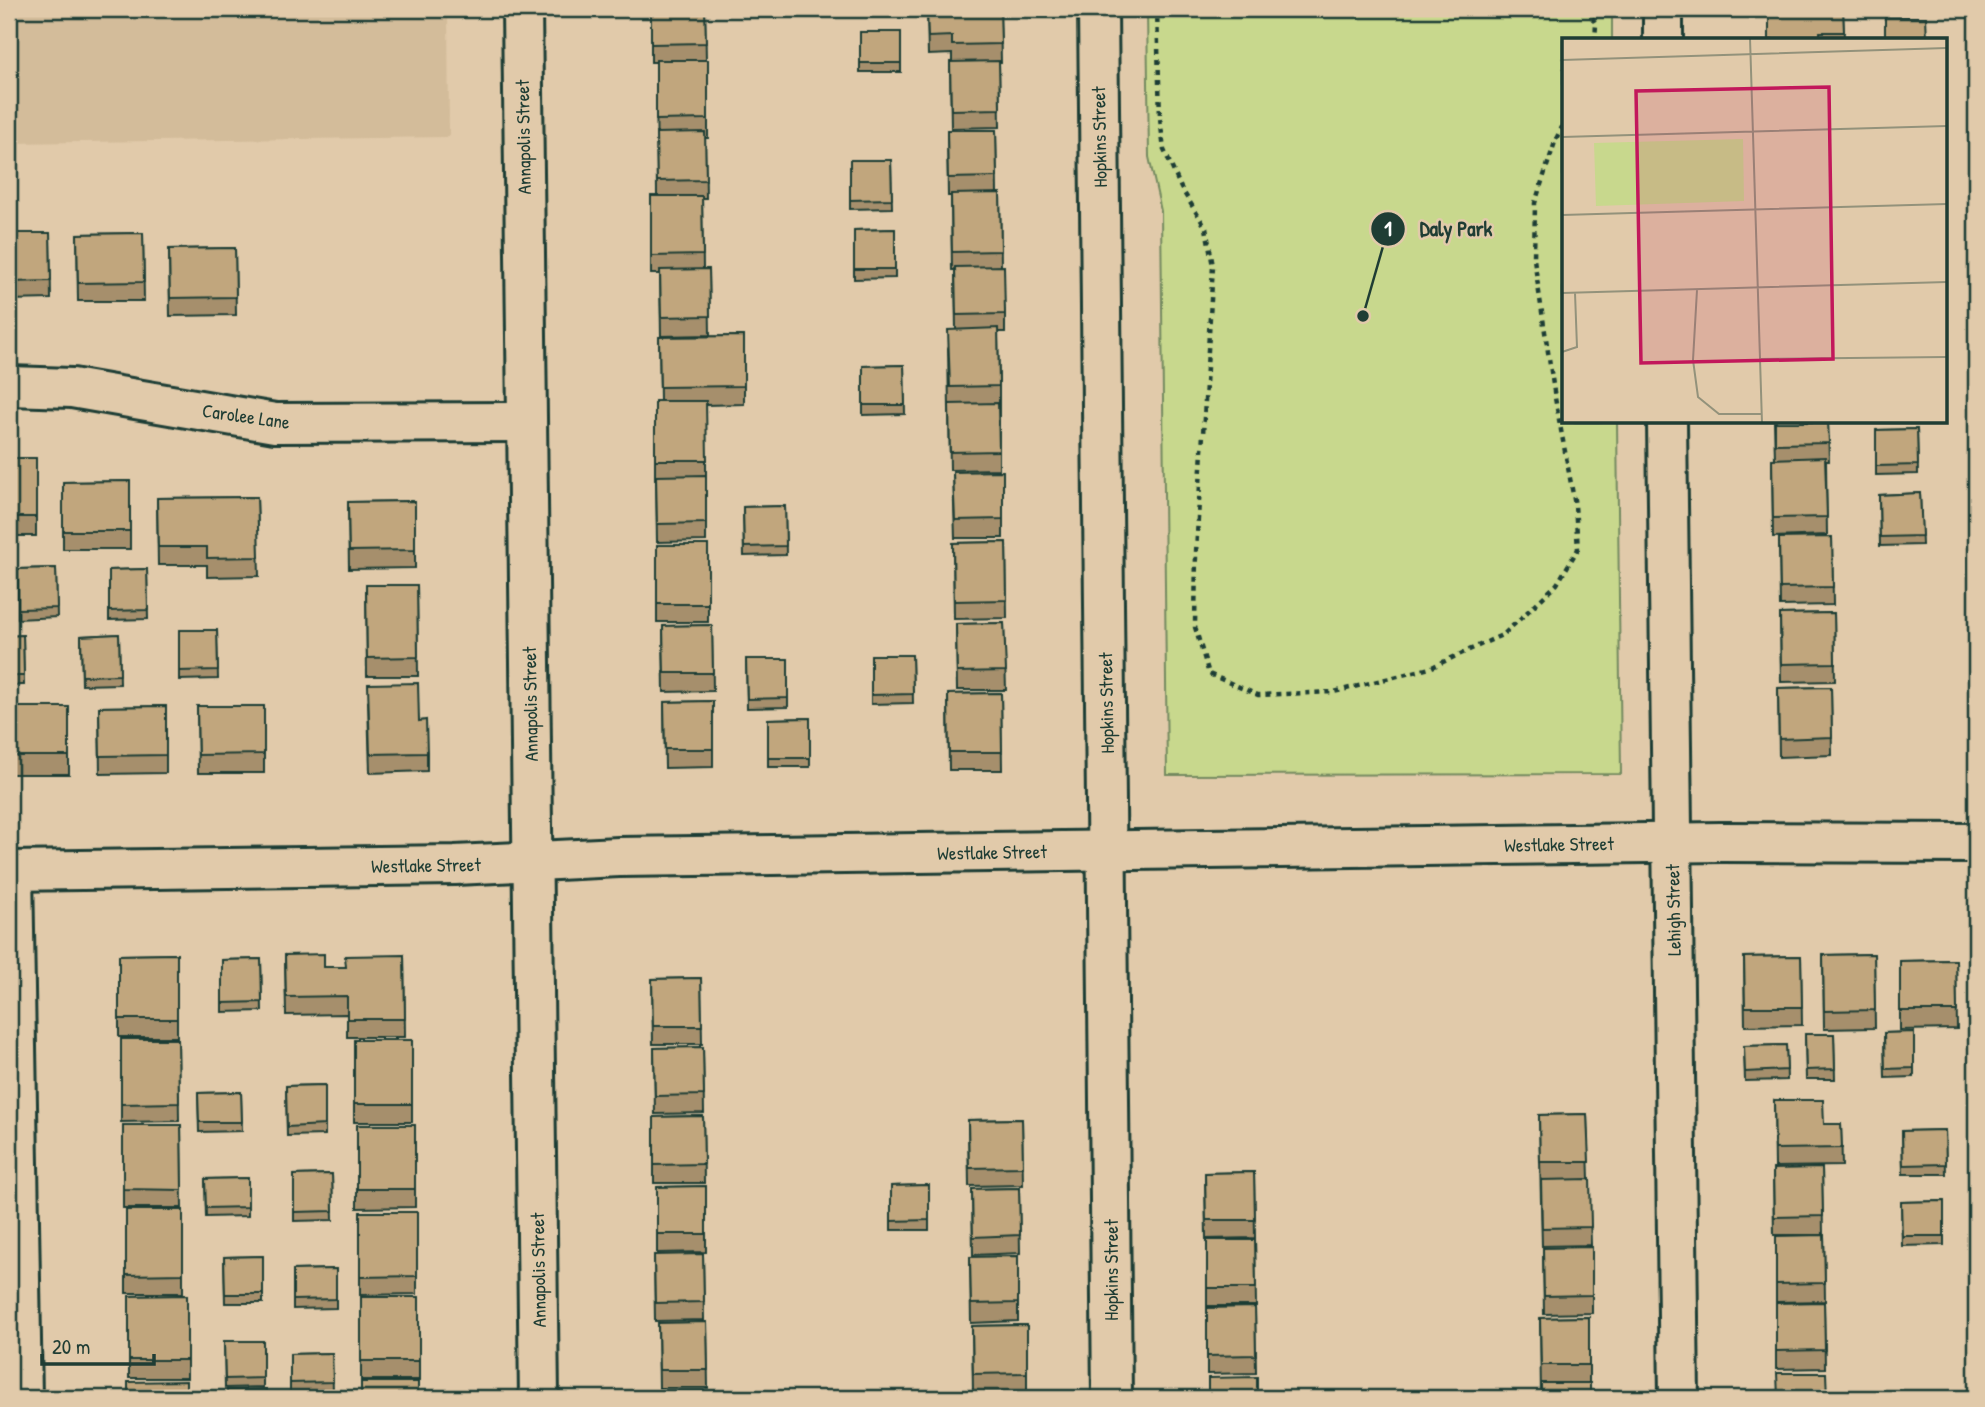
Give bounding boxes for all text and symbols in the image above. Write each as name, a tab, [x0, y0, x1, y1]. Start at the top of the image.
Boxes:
inset map	[1562, 38, 1946, 424]
street label: Annapolis Street	[509, 79, 537, 195]
street label: Hopkins Street	[1085, 86, 1113, 188]
callout: Daly Park	[1370, 208, 1506, 250]
text: 1	[1384, 214, 1392, 243]
text: Daly Park	[1420, 214, 1493, 244]
street label: Carolee Lane	[201, 397, 292, 435]
street label: Annapolis Street	[516, 646, 544, 762]
street label: Hopkins Street	[1092, 652, 1120, 754]
street label: Westlake Street	[1504, 830, 1615, 858]
street label: Westlake Street	[937, 838, 1048, 866]
street label: Westlake Street	[371, 851, 482, 879]
street label: Lehigh Street	[1659, 863, 1687, 956]
street label: Annapolis Street	[524, 1212, 552, 1328]
street label: Hopkins Street	[1098, 1219, 1124, 1321]
scale bar	[42, 1323, 154, 1367]
text: 20 m	[52, 1332, 90, 1361]

